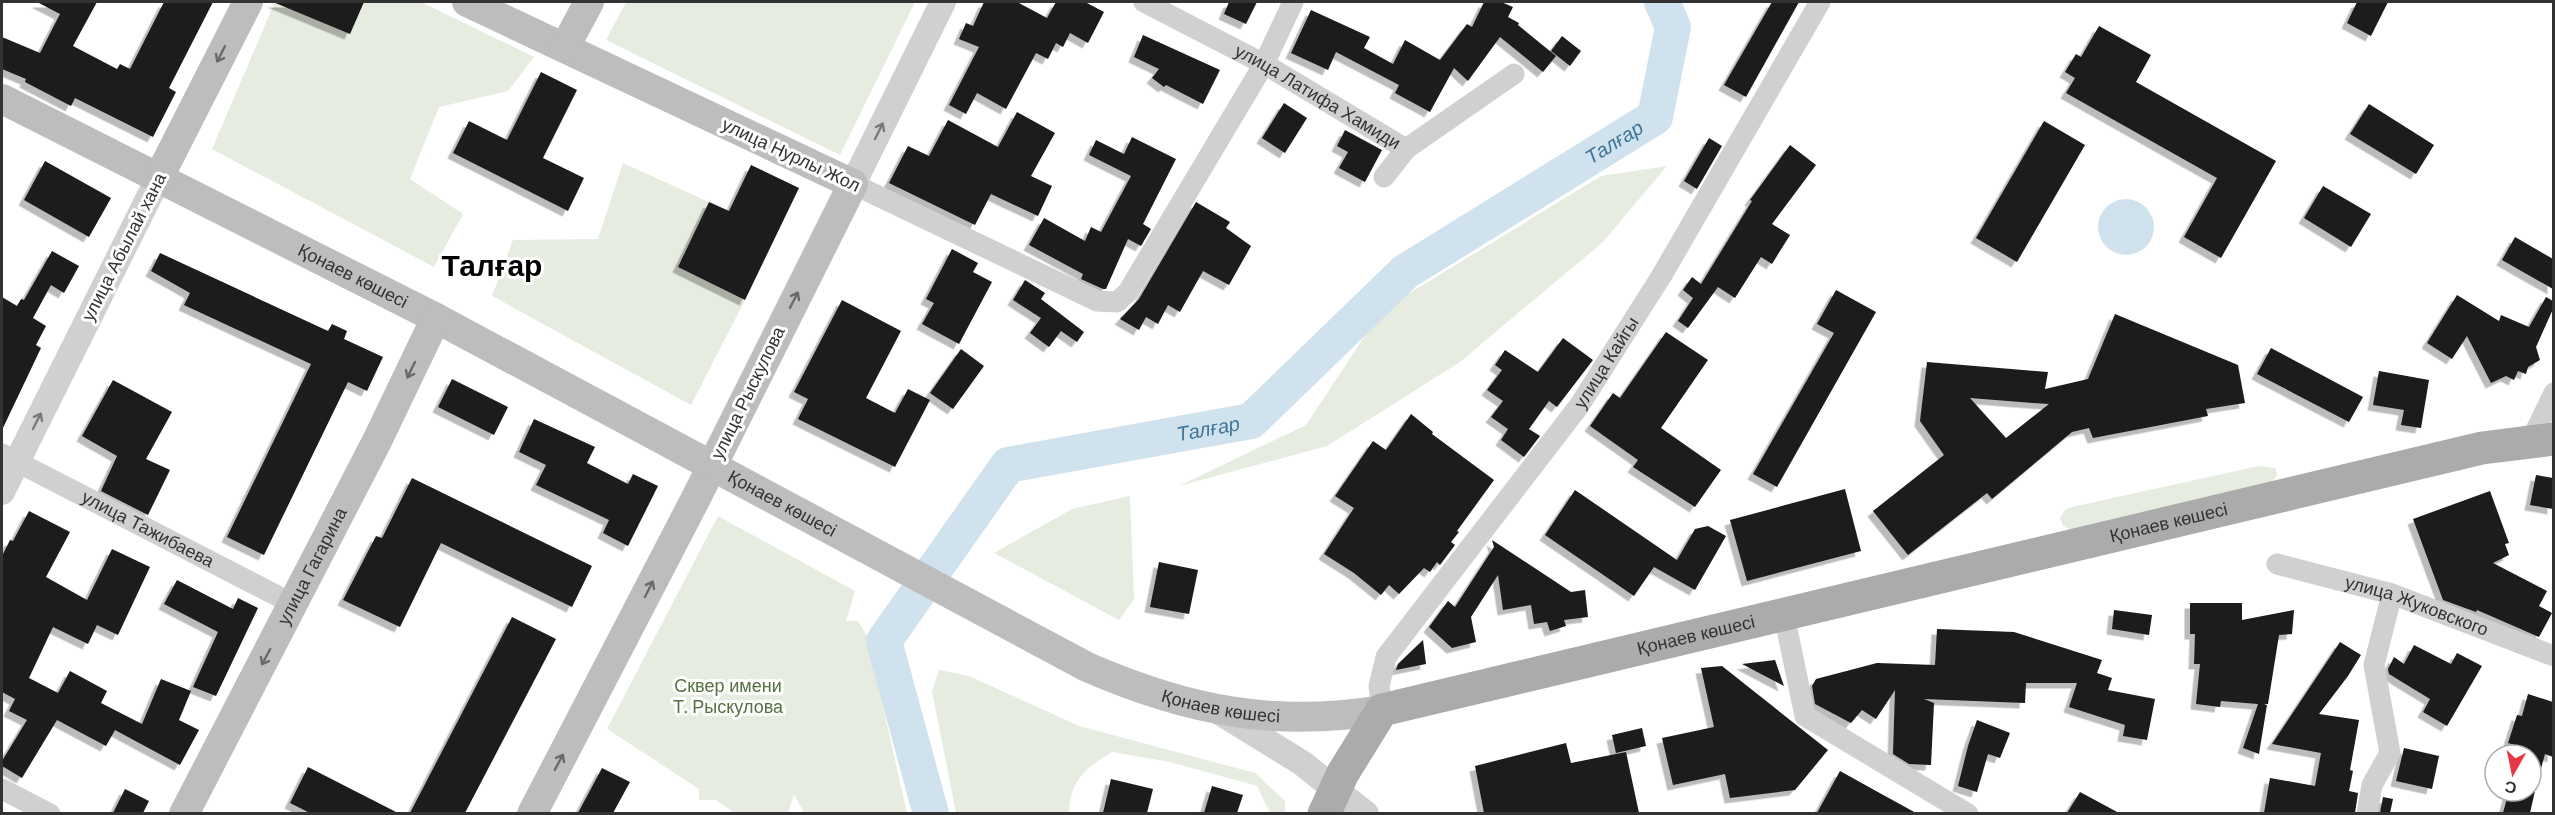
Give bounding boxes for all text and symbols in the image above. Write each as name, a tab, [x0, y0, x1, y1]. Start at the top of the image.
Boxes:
street label: улица Латифа Хамиди	[1231, 39, 1405, 155]
one-way arrow	[215, 44, 227, 62]
street label: улица Нурлы Жол	[718, 112, 864, 198]
water label: Талғар	[1580, 114, 1648, 170]
one-way arrow	[873, 123, 885, 141]
street label: улица Абылай хана	[76, 168, 172, 325]
street label: Қонаев көшесі	[294, 238, 412, 314]
district label: Талғар	[442, 246, 542, 285]
one-way arrow	[788, 292, 800, 309]
street label: улица Кайгы	[1568, 312, 1645, 413]
street label: улица Рыскулова	[705, 322, 791, 463]
one-way arrow	[404, 361, 416, 379]
water label: Талғар	[1174, 410, 1242, 447]
one-way arrow	[32, 412, 43, 430]
street label: Қонаев көшесі	[724, 465, 841, 543]
street label: улица Тажибаева	[77, 485, 219, 574]
street label: Қонаев көшесі	[2107, 497, 2230, 548]
street label: улица Гагарина	[272, 502, 353, 629]
street label: улица Жуковского	[2342, 570, 2492, 642]
one-way arrow	[644, 580, 655, 598]
street label: Қонаев көшесі	[1635, 610, 1757, 661]
one-way arrow	[259, 647, 271, 665]
park label: Сквер имени Т. Рыскулова	[673, 674, 784, 719]
street label: Қонаев көшесі	[1159, 684, 1281, 728]
north arrow	[2483, 743, 2543, 803]
one-way arrow	[554, 753, 566, 771]
text: С	[2503, 776, 2518, 799]

